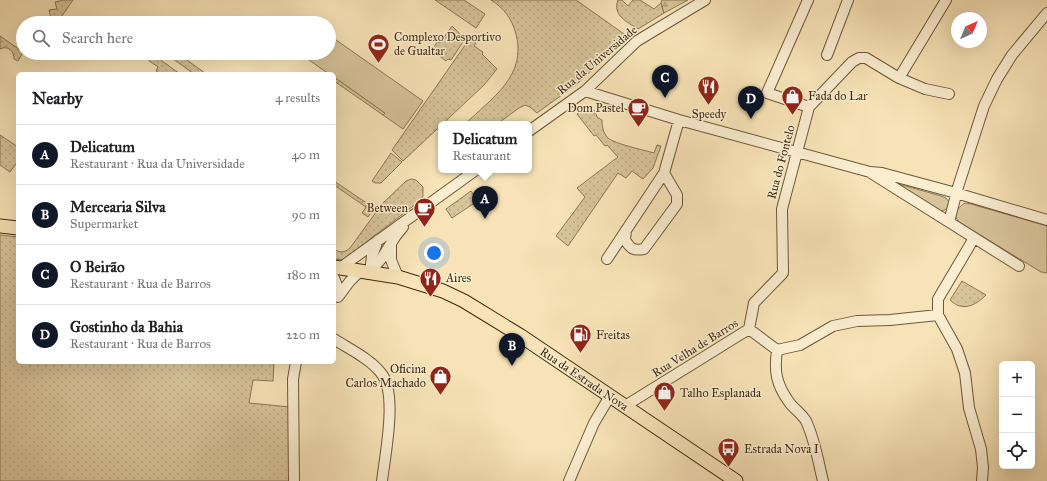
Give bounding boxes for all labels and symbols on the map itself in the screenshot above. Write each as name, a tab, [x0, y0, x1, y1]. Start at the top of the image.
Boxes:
north arrow	[951, 12, 987, 48]
street label: Rua da Universidade	[554, 23, 640, 97]
place label: Complexo Desportivo de Gualtar	[394, 30, 501, 58]
sports icon: Complexo Desportivo de Gualtar	[366, 31, 392, 64]
pin: C	[652, 65, 678, 98]
restaurant icon: Speedy	[696, 74, 722, 107]
shop icon: Fada do Lar	[780, 83, 806, 116]
pin: D	[738, 86, 764, 119]
place label: Fada do Lar	[808, 89, 868, 103]
cafe icon: Dom Pastel	[626, 95, 652, 128]
place label: Dom Pastel	[567, 101, 625, 115]
place label: Speedy	[692, 107, 727, 121]
street label: Rua do Fontelo	[764, 124, 798, 200]
pin: A	[472, 186, 498, 219]
cafe icon: Between	[411, 195, 437, 228]
place label: Between	[367, 201, 409, 215]
your location	[424, 243, 444, 263]
restaurant icon: Aires	[417, 265, 443, 298]
place label: Aires	[445, 271, 471, 285]
street label: Rua Velha de Barros	[650, 316, 740, 380]
fuel station icon: Freitas	[567, 322, 593, 355]
place label: Freitas	[596, 328, 630, 342]
pin: B	[499, 333, 525, 366]
street label: Rua da Estrada Nova	[537, 344, 632, 414]
place label: Oficina Carlos Machado	[346, 362, 427, 390]
shop icon: Oficina Carlos Machado	[428, 363, 454, 396]
shop icon: Talho Esplanada	[651, 380, 677, 413]
place label: Talho Esplanada	[680, 386, 762, 400]
bus stop icon: Estrada Nova I	[716, 436, 742, 469]
place label: Estrada Nova I	[744, 442, 819, 456]

